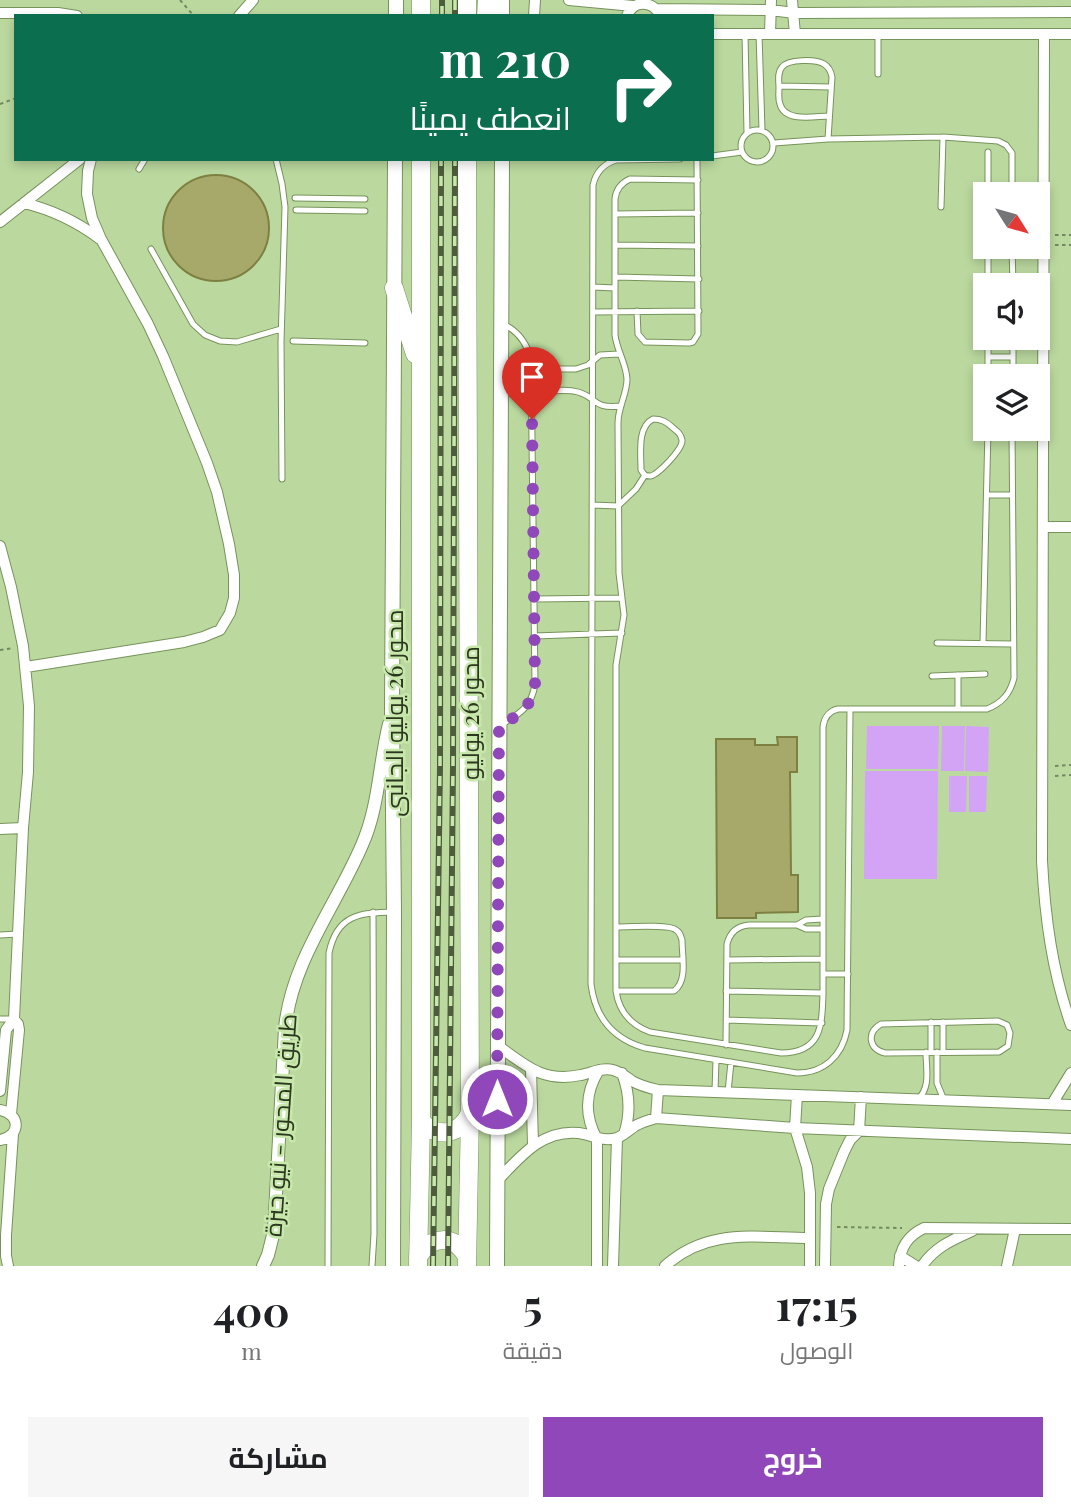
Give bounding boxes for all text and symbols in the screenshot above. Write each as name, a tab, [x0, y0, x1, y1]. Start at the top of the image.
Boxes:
text: 210 m	[439, 25, 571, 90]
icon: right	[595, 42, 686, 133]
text: انعطف يمينًا	[409, 95, 571, 138]
north arrow	[973, 182, 1050, 259]
map controls	[973, 182, 1050, 441]
button: sound	[973, 273, 1050, 350]
pin	[502, 347, 562, 419]
icon: arrive	[513, 358, 551, 396]
button: layers	[973, 364, 1050, 441]
street label: محور 26 يوليو الجانبى	[377, 609, 409, 817]
street label: محور 26 يوليو	[453, 646, 485, 780]
street label: طريق المحور - نيو جيزة	[255, 1012, 304, 1238]
position arrow	[460, 1062, 534, 1136]
text: 5	[523, 1276, 542, 1332]
text: 17:15	[776, 1276, 858, 1332]
text: 400	[213, 1282, 290, 1338]
text: دقيقة	[503, 1334, 562, 1365]
text: الوصول	[780, 1334, 853, 1365]
text: m	[241, 1335, 262, 1366]
button: مشاركة	[28, 1417, 529, 1497]
button: خروج	[543, 1417, 1043, 1497]

